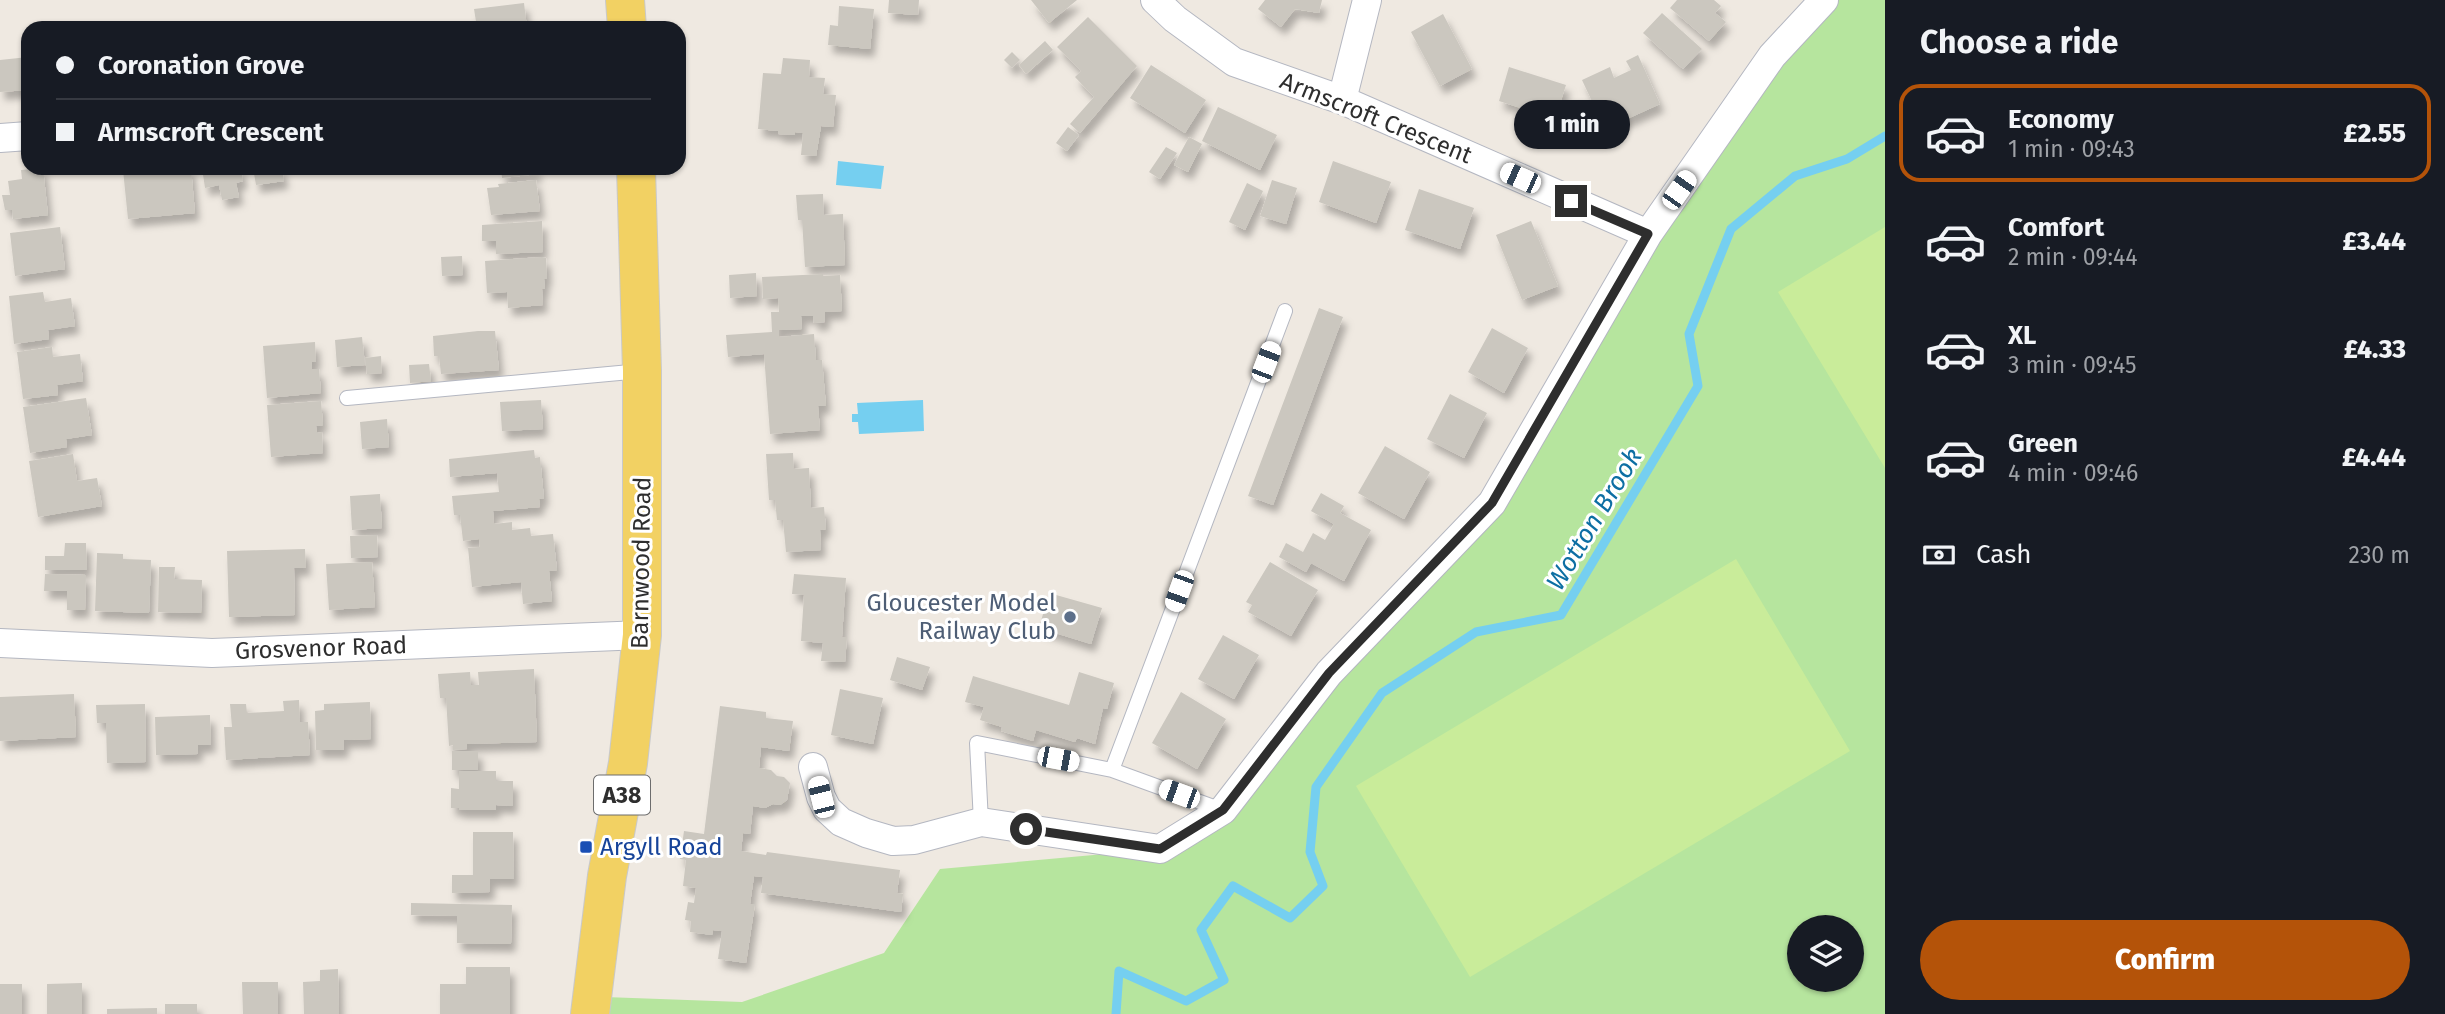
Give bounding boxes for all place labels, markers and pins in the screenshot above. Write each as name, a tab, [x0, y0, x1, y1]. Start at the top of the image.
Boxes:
place label: Gloucester Model Railway Club	[867, 589, 1056, 645]
marker: Gloucester Model Railway Club	[1062, 609, 1078, 625]
place label: Argyll Road	[600, 833, 723, 861]
marker: Argyll Road	[578, 839, 594, 855]

